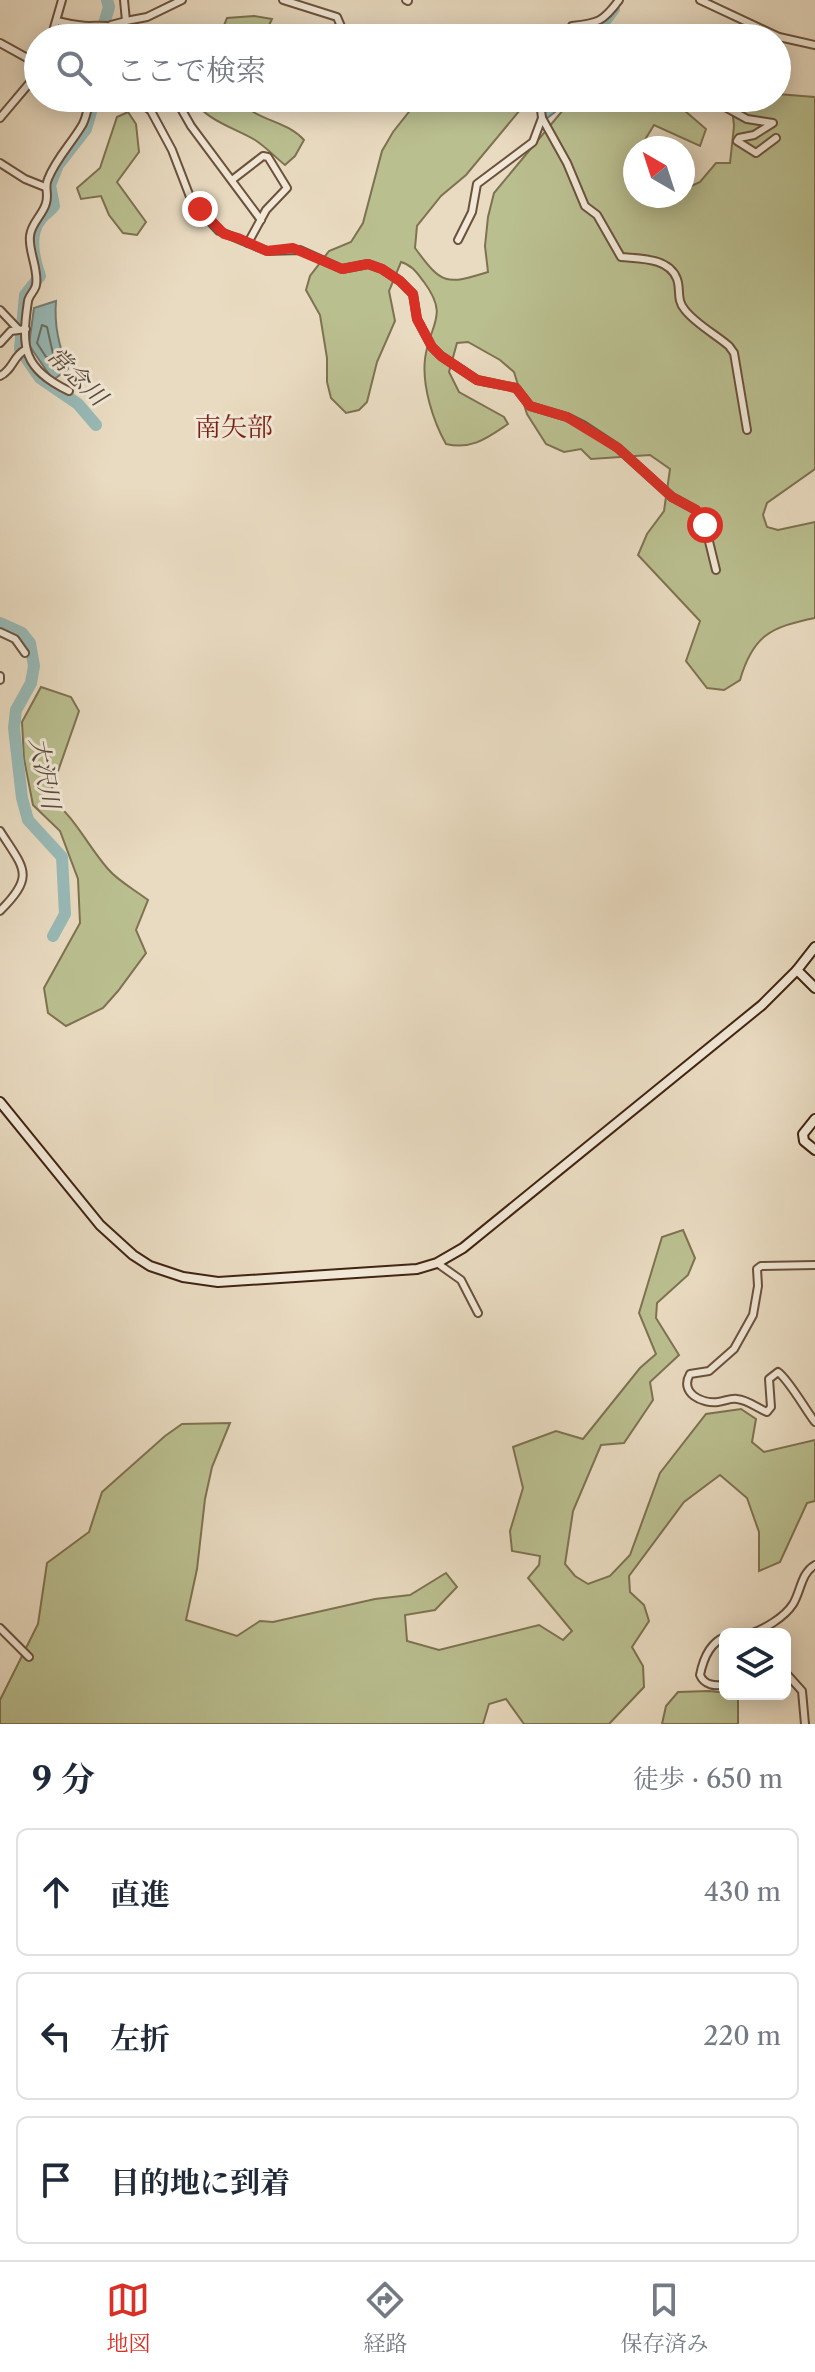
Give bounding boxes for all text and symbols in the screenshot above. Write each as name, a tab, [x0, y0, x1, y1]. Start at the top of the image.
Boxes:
search box	[24, 24, 791, 112]
icon: search	[52, 46, 96, 90]
text: ここで検索	[116, 52, 266, 89]
north arrow	[623, 136, 695, 208]
route end	[182, 191, 218, 227]
water label: 常念川	[41, 341, 115, 414]
district label: 南矢部	[195, 411, 273, 443]
route start	[687, 507, 723, 543]
water label: 大沢川	[24, 735, 67, 814]
map controls	[719, 1628, 791, 1700]
button: layers	[719, 1628, 791, 1700]
text: 9 分	[32, 1758, 95, 1800]
text: 徒歩 · 650 m	[633, 1763, 783, 1795]
icon: ahead	[34, 1870, 78, 1914]
text: 直進	[110, 1876, 170, 1913]
text: 430 m	[704, 1876, 781, 1908]
icon: left	[34, 2014, 78, 2058]
text: 左折	[110, 2020, 170, 2057]
text: 220 m	[703, 2020, 781, 2052]
icon: arrive	[34, 2158, 78, 2202]
text: 目的地に到着	[110, 2164, 290, 2201]
tab: 地図	[106, 2278, 151, 2357]
tab: 経路	[363, 2278, 408, 2357]
tab: 保存済み	[620, 2278, 709, 2357]

